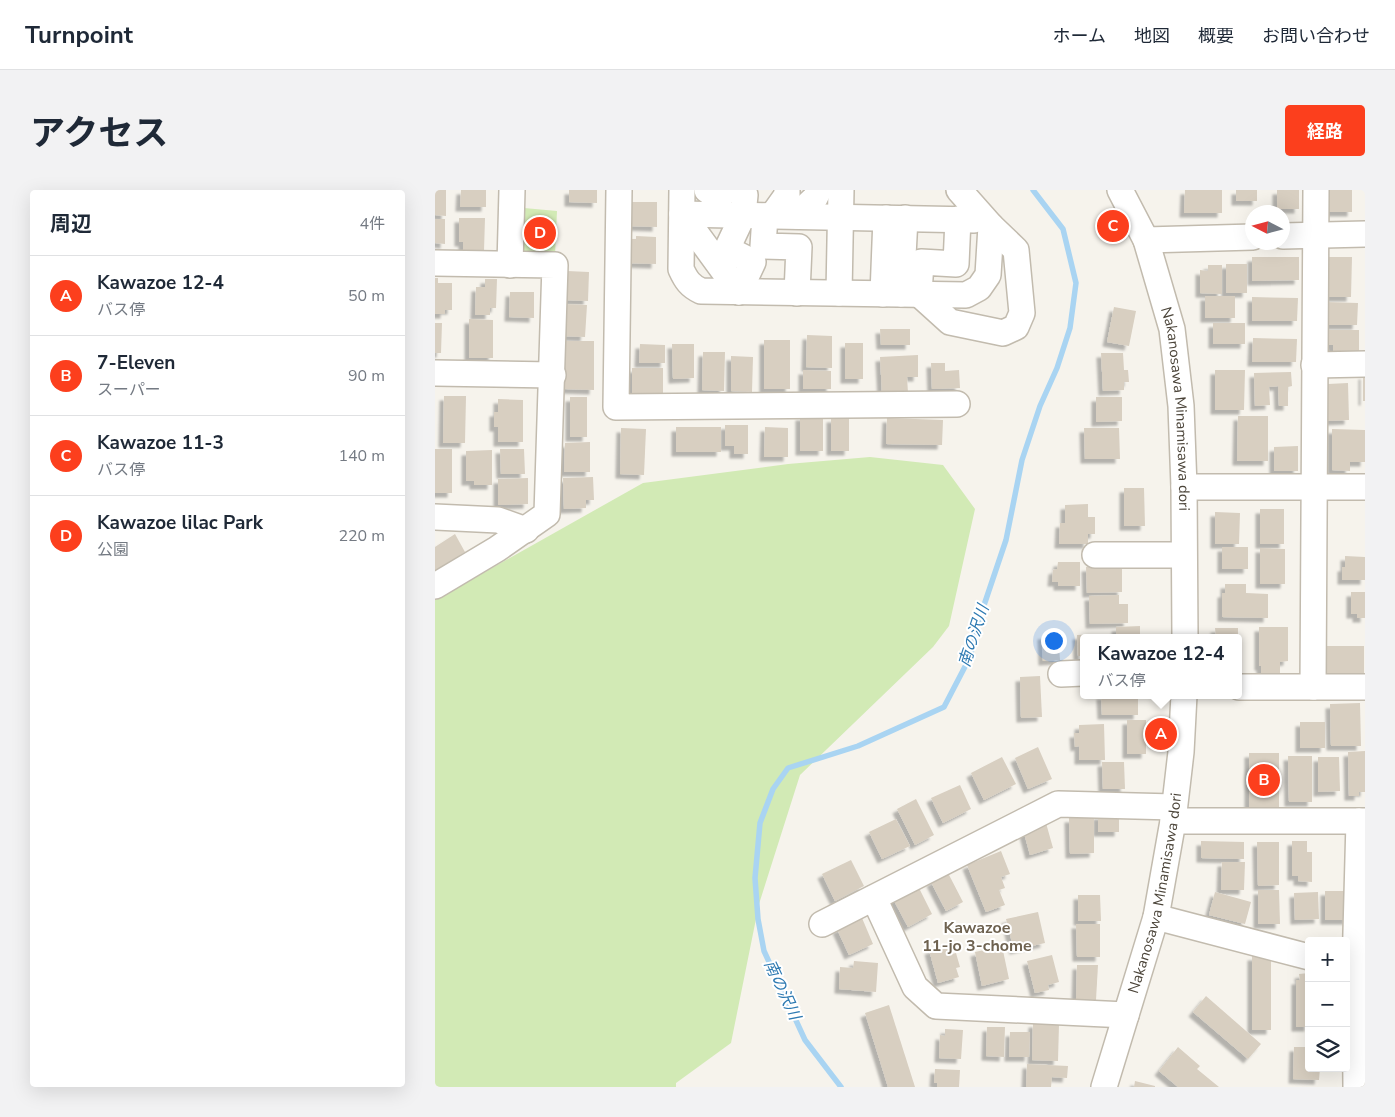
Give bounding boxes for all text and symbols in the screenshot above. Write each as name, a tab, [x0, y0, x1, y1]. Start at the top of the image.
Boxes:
text: Turnpoint	[25, 19, 133, 51]
text: ホーム	[1053, 24, 1106, 48]
text: 地図	[1134, 24, 1170, 48]
text: 概要	[1198, 24, 1234, 48]
text: お問い合わせ	[1262, 24, 1370, 48]
button: 経路	[1285, 105, 1365, 156]
text: アクセス	[30, 110, 168, 157]
north arrow	[1245, 205, 1290, 250]
pin: C	[1097, 207, 1129, 245]
text: 周辺	[50, 210, 92, 238]
text: 4件	[359, 213, 385, 235]
pin: D	[524, 214, 556, 252]
text: Kawazoe 12-4	[97, 270, 224, 296]
text: A	[60, 285, 72, 307]
text: 50 m	[348, 285, 385, 307]
text: バス停	[97, 299, 145, 321]
street label: Nakanosawa Minamisawa dori	[1156, 304, 1194, 511]
text: 7-Eleven	[97, 350, 175, 376]
text: B	[60, 365, 72, 387]
text: 90 m	[348, 365, 385, 387]
text: スーパー	[97, 379, 161, 401]
text: Kawazoe 11-3	[97, 430, 224, 456]
text: C	[61, 445, 71, 467]
text: 140 m	[338, 445, 385, 467]
text: バス停	[97, 459, 145, 481]
text: Kawazoe lilac Park	[97, 510, 263, 536]
text: D	[60, 525, 72, 547]
text: 220 m	[338, 525, 385, 547]
text: 公園	[97, 539, 129, 561]
water label: 南の沢川	[954, 600, 995, 670]
your location	[1041, 628, 1067, 654]
popup	[1080, 634, 1242, 699]
text: Kawazoe 12-4	[1098, 641, 1224, 667]
text: バス停	[1098, 670, 1146, 692]
pin: A	[1145, 715, 1177, 753]
pin: B	[1248, 761, 1280, 799]
street label: Nakanosawa Minamisawa dori	[1123, 792, 1186, 996]
district label: Kawazoe 11-jo 3-chome	[922, 917, 1032, 957]
map controls	[1305, 937, 1350, 1072]
button: +	[1305, 937, 1350, 982]
water label: 南の沢川	[759, 956, 806, 1025]
button: −	[1305, 982, 1350, 1027]
button: layers	[1305, 1027, 1350, 1072]

